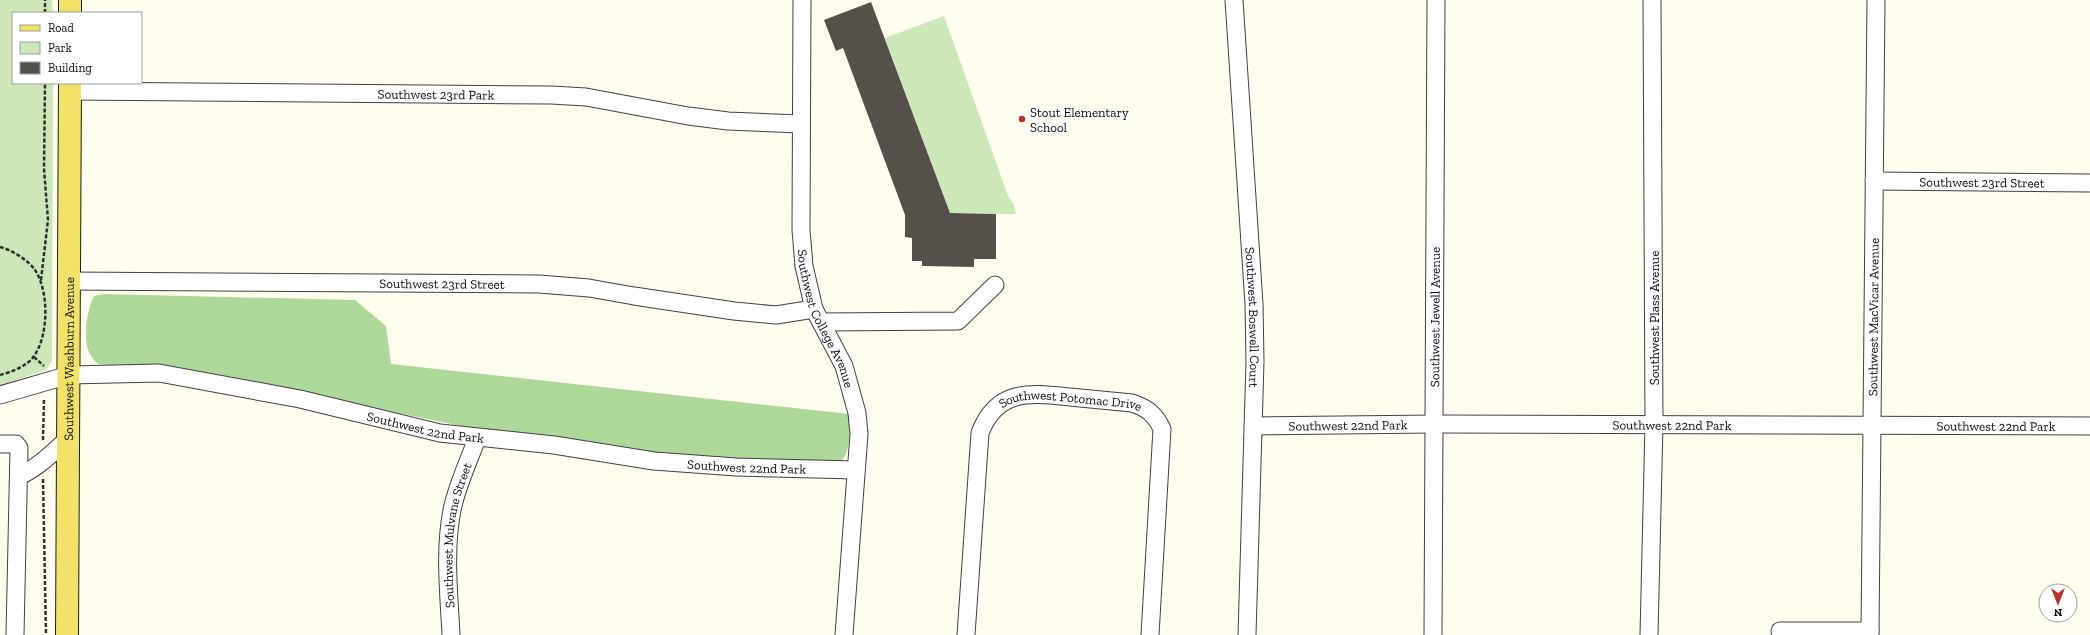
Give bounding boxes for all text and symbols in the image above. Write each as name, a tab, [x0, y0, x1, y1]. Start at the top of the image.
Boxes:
legend	[12, 12, 142, 84]
text: Road	[48, 21, 74, 35]
text: Park	[48, 41, 73, 55]
text: Building	[48, 61, 92, 75]
street label: Southwest 23rd Park	[378, 86, 495, 102]
place label: Stout Elementary School	[1030, 105, 1129, 135]
marker: Stout Elementary School	[1017, 114, 1027, 124]
street label: Southwest 23rd Street	[1919, 174, 2045, 190]
street label: Southwest MacVicar Avenue	[1865, 238, 1881, 396]
street label: Southwest Boswell Court	[1243, 246, 1263, 388]
street label: Southwest Jewell Avenue	[1427, 247, 1442, 387]
street label: Southwest College Avenue	[795, 249, 857, 389]
street label: Southwest Plass Avenue	[1647, 251, 1662, 385]
street label: Southwest 23rd Street	[379, 275, 505, 291]
street label: Southwest Washburn Avenue	[61, 277, 76, 441]
street label: Southwest Potomac Drive	[996, 387, 1145, 414]
street label: Southwest 22nd Park	[366, 408, 485, 445]
street label: Southwest 22nd Park	[1288, 417, 1408, 433]
street label: Southwest 22nd Park	[1612, 417, 1732, 432]
street label: Southwest 22nd Park	[1936, 418, 2056, 433]
street label: Southwest 22nd Park	[687, 456, 806, 476]
street label: Southwest Mulvane Street	[440, 460, 474, 608]
north arrow	[2038, 583, 2078, 623]
text: N	[2053, 606, 2062, 619]

